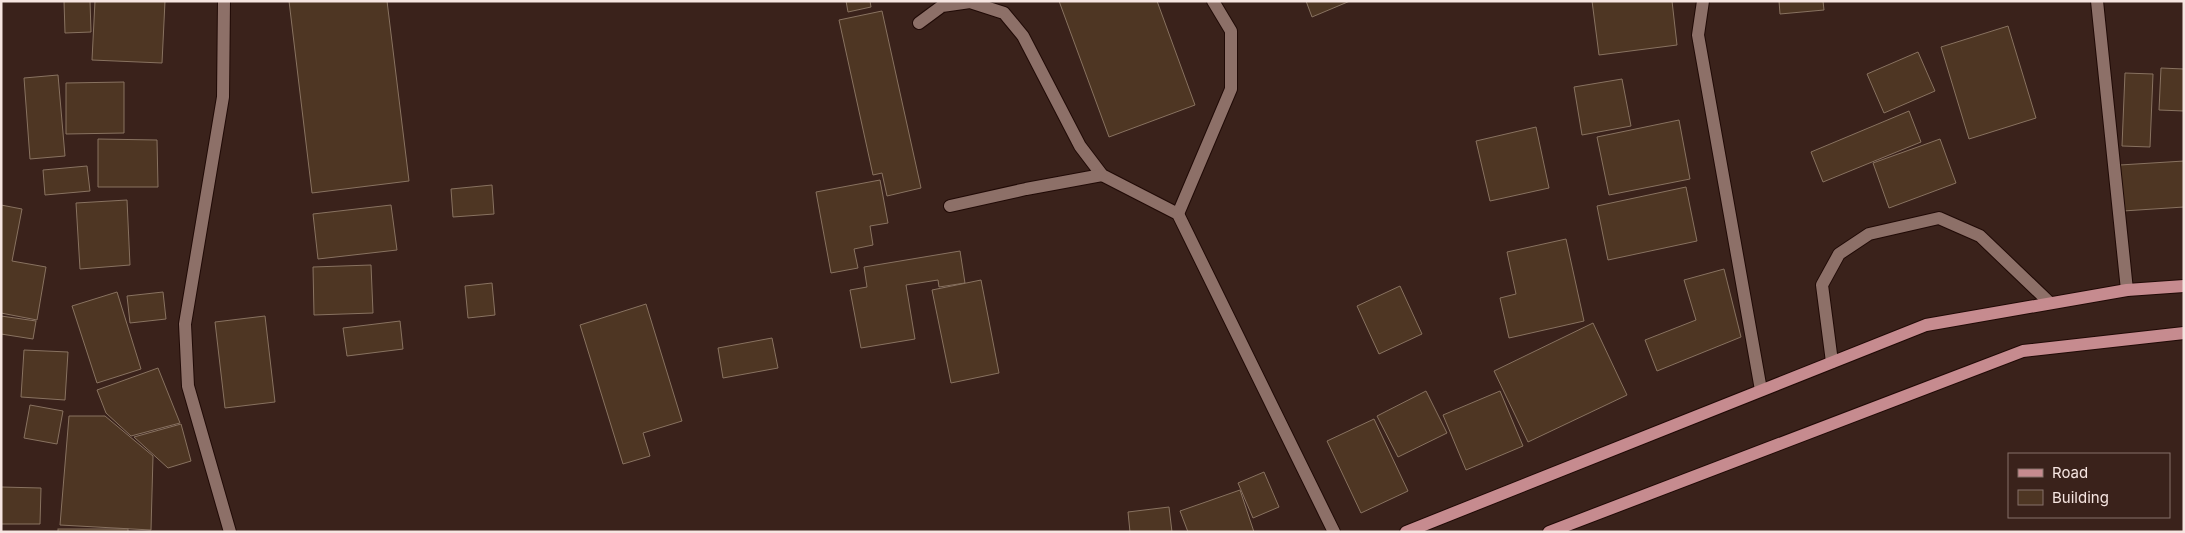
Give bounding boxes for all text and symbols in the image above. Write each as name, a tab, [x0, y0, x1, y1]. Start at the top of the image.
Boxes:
legend	[2008, 453, 2170, 518]
text: Road	[2052, 463, 2088, 482]
text: Building	[2052, 488, 2109, 507]

